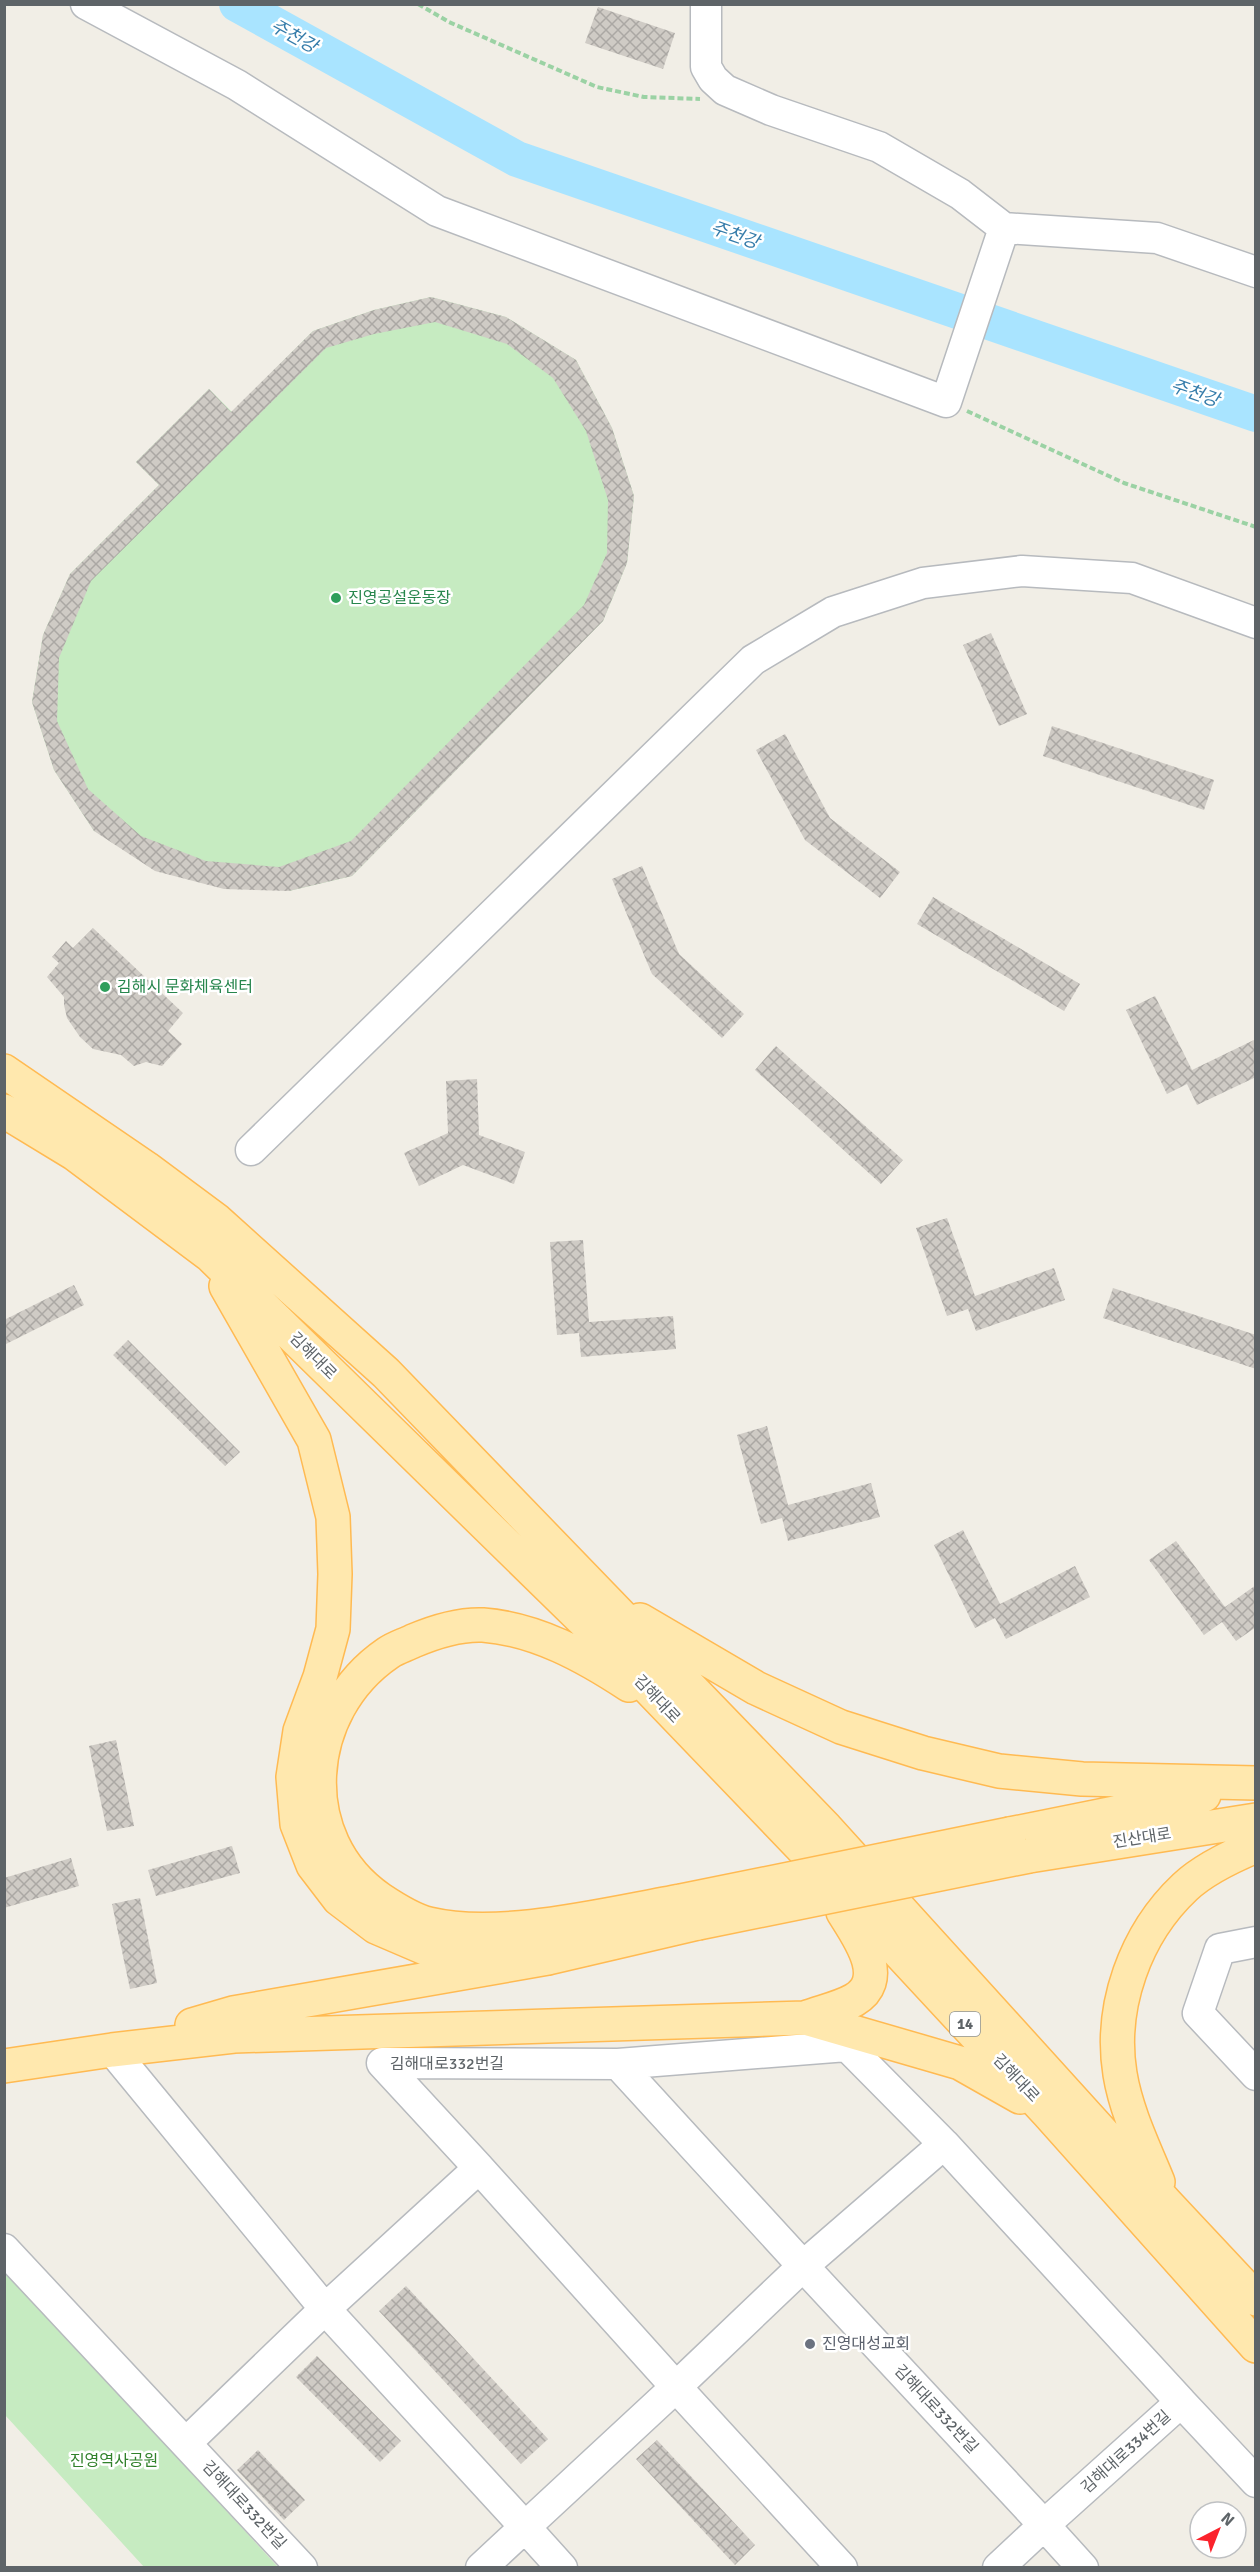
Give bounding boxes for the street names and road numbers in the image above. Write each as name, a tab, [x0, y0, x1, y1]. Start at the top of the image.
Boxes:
street label: 김해대로	[285, 1328, 341, 1384]
street label: 김해대로	[630, 1671, 685, 1728]
street label: 진산대로	[1111, 1823, 1173, 1852]
road number: 14	[950, 2012, 980, 2036]
street label: 김해대로	[989, 2050, 1044, 2107]
street label: 김해대로332번길	[390, 2054, 504, 2074]
street label: 김해대로332번길	[890, 2360, 982, 2458]
street label: 김해대로334번길	[1077, 2406, 1175, 2498]
street label: 김해대로332번길	[198, 2456, 290, 2554]

